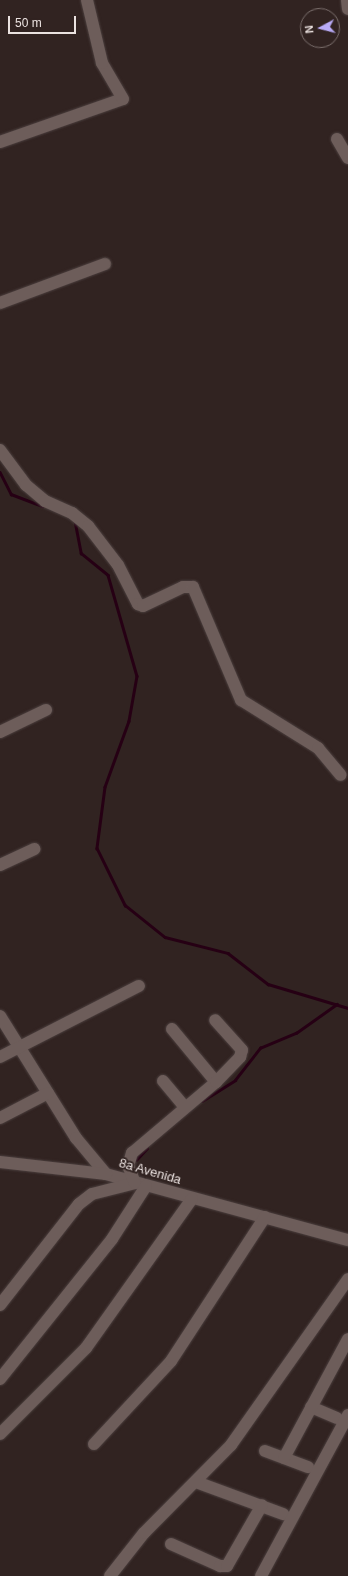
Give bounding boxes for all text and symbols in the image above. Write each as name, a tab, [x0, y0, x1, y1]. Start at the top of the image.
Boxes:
scale bar	[10, 8, 78, 34]
north arrow	[300, 8, 340, 48]
text: 50 m	[15, 16, 42, 30]
text: N	[303, 25, 316, 34]
street label: 8a Avenida	[117, 1156, 183, 1188]

